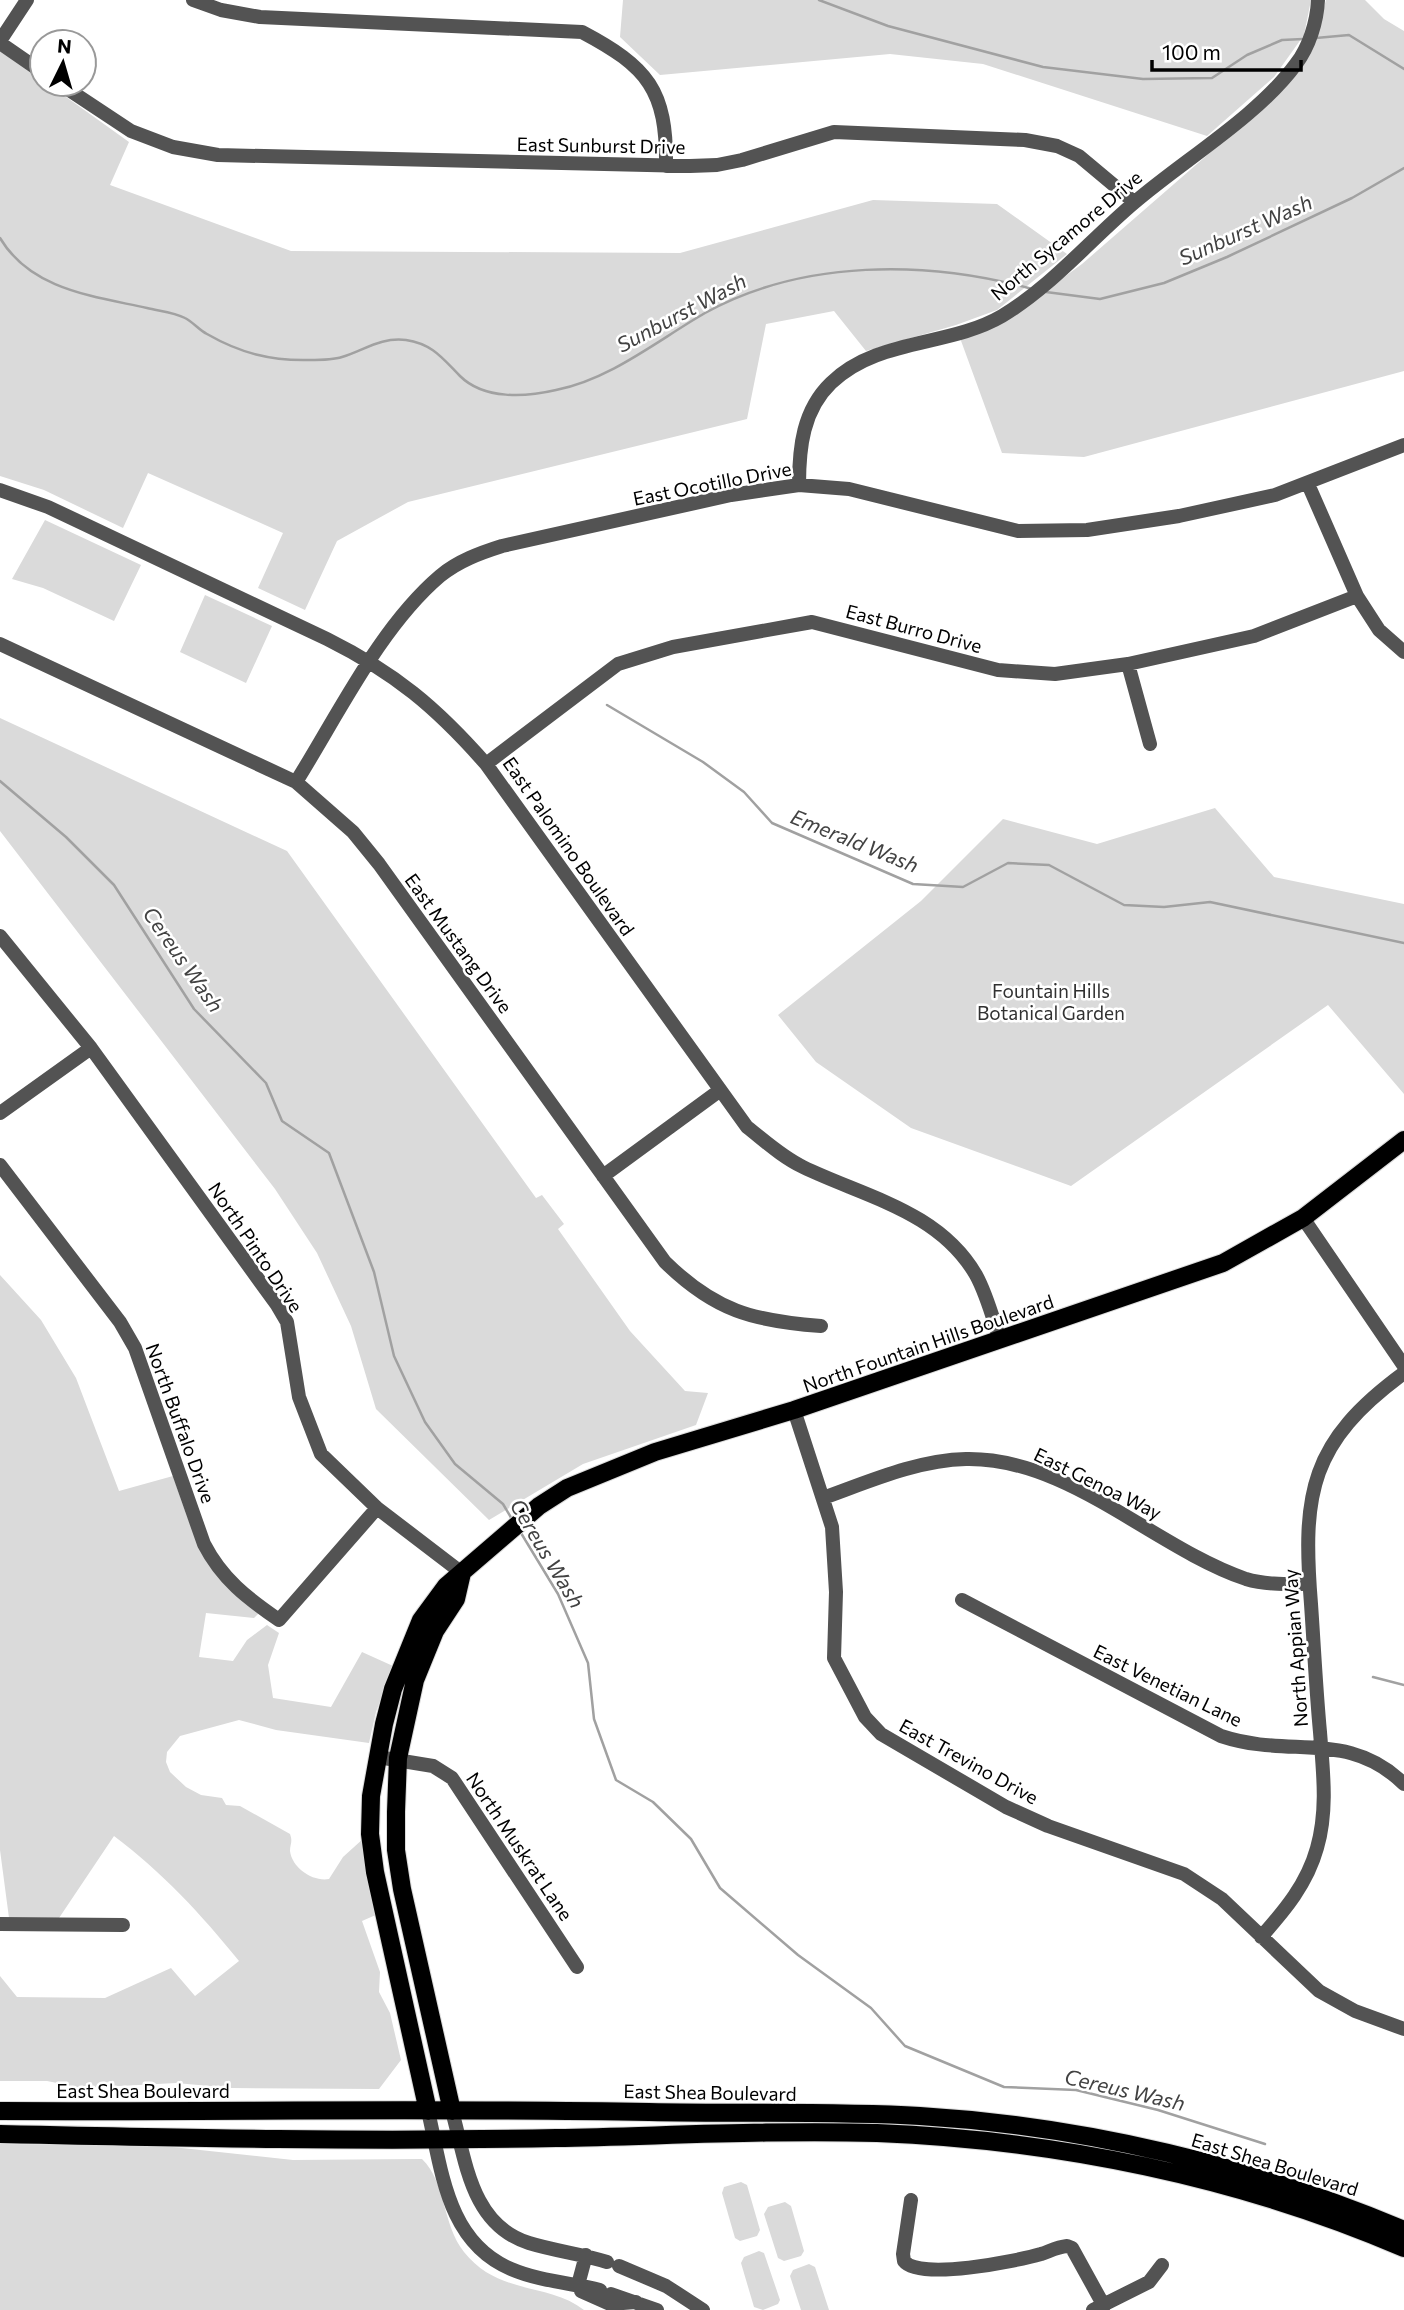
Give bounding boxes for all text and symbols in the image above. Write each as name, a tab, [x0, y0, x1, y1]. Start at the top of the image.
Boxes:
north arrow	[28, 28, 98, 98]
scale bar	[1152, 28, 1301, 72]
text: N	[56, 33, 73, 58]
text: 100 m	[1162, 39, 1221, 64]
street label: East Sunburst Drive	[516, 132, 686, 158]
street label: North Sycamore Drive	[986, 165, 1146, 305]
water label: Sunburst Wash	[1174, 188, 1316, 270]
water label: Sunburst Wash	[612, 267, 750, 357]
street label: East Ocotillo Drive	[631, 456, 793, 510]
street label: East Burro Drive	[843, 599, 985, 657]
street label: East Palomino Boulevard	[498, 752, 640, 940]
water label: Emerald Wash	[788, 803, 922, 877]
street label: East Mustang Drive	[401, 869, 517, 1017]
water label: Cereus Wash	[139, 902, 229, 1016]
park label: Fountain Hills Botanical Garden	[977, 979, 1125, 1024]
street label: North Pinto Drive	[204, 1178, 308, 1316]
street label: North Fountain Hills Boulevard	[800, 1289, 1056, 1397]
street label: North Buffalo Drive	[141, 1340, 221, 1506]
street label: East Genoa Way	[1031, 1442, 1166, 1524]
water label: Cereus Wash	[506, 1494, 590, 1612]
street label: North Appian Way	[1278, 1568, 1312, 1728]
street label: East Venetian Lane	[1090, 1639, 1246, 1731]
street label: East Trevino Drive	[896, 1713, 1042, 1809]
street label: North Muskrat Lane	[462, 1768, 578, 1924]
water label: Cereus Wash	[1062, 2063, 1188, 2115]
street label: East Shea Boulevard	[56, 2079, 230, 2102]
street label: East Shea Boulevard	[623, 2079, 797, 2105]
street label: East Shea Boulevard	[1189, 2128, 1361, 2200]

